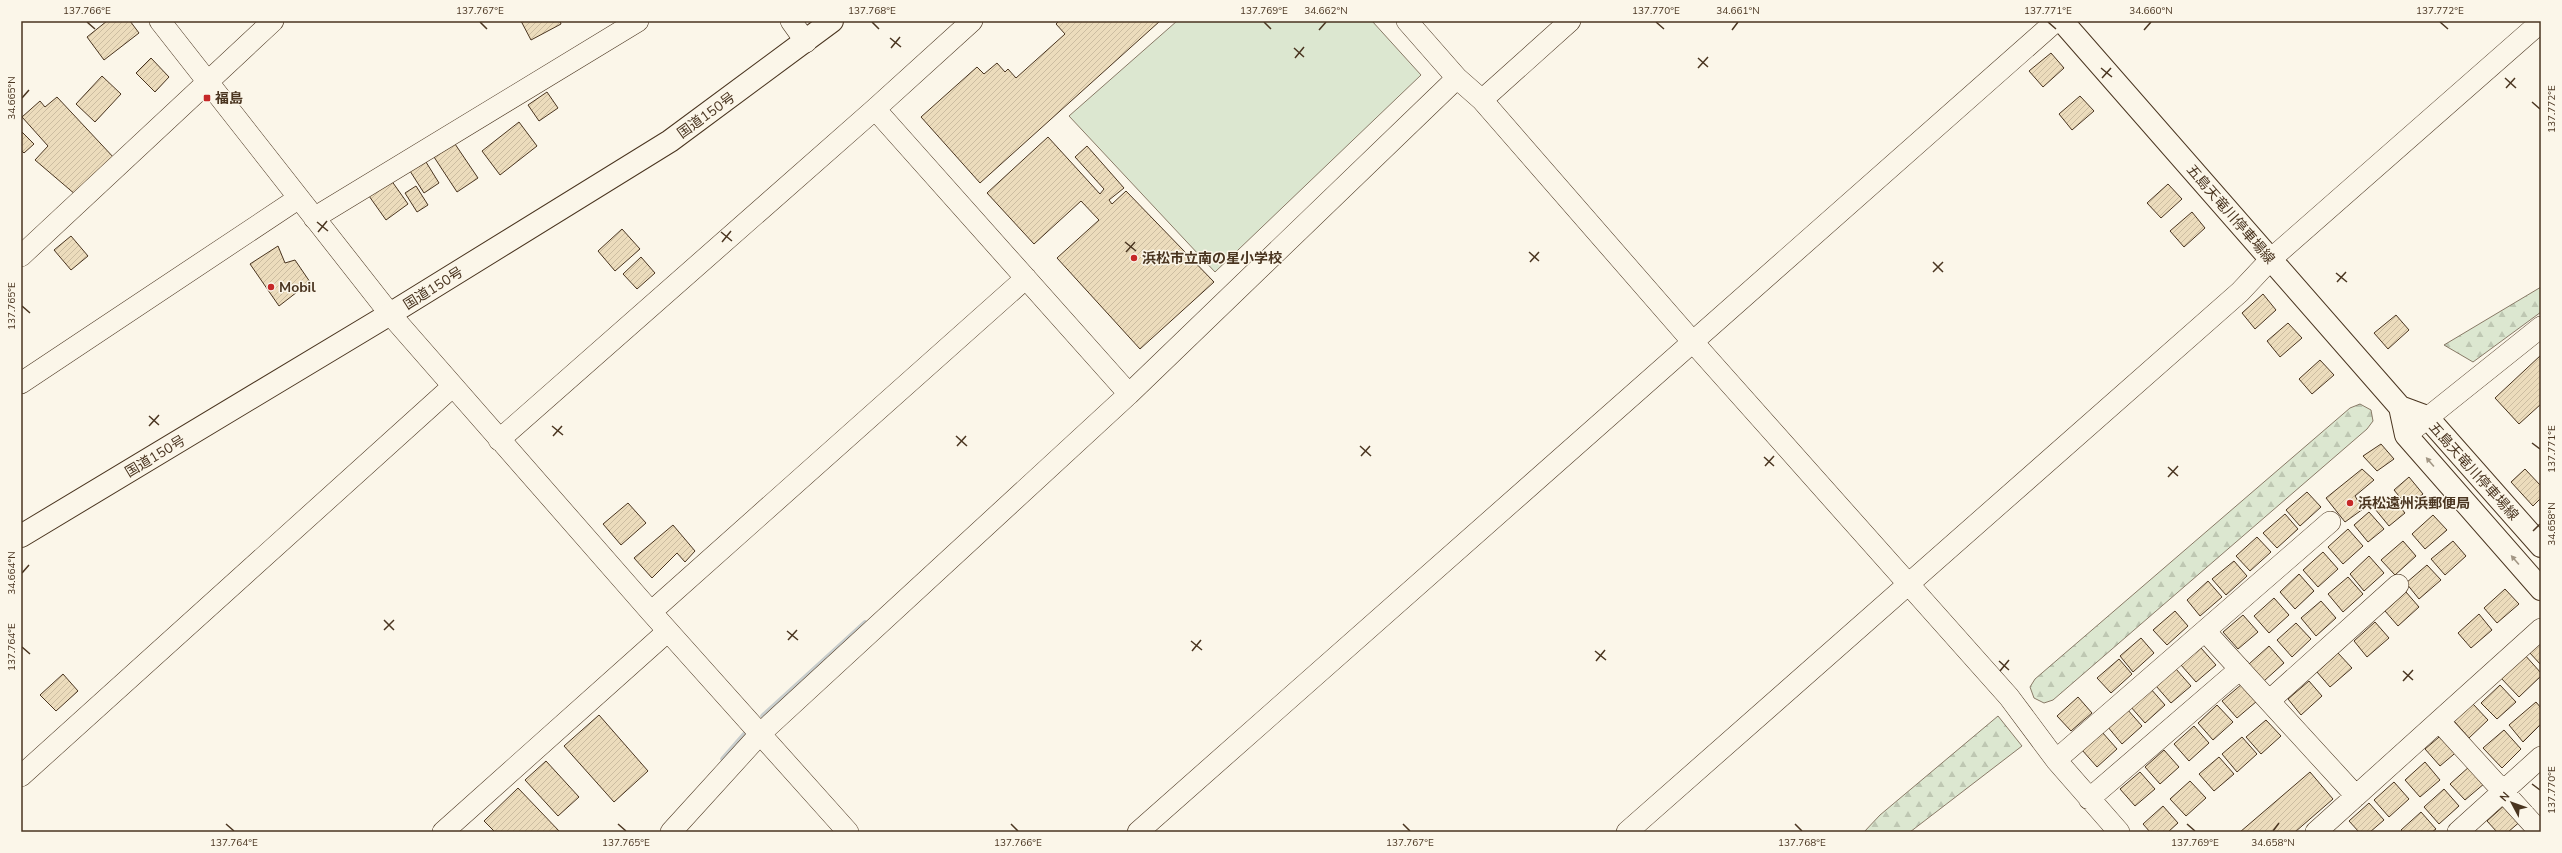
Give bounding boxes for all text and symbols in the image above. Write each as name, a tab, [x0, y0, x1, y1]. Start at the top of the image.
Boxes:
text: 137.766°E	[63, 4, 111, 18]
text: 137.767°E	[456, 4, 504, 18]
text: 137.768°E	[848, 4, 896, 18]
text: 137.769°E	[1240, 4, 1288, 18]
text: 34.662°N	[1304, 4, 1348, 18]
text: 137.770°E	[1632, 4, 1680, 18]
text: 34.661°N	[1716, 4, 1760, 18]
text: 137.771°E	[2024, 4, 2072, 18]
text: 34.660°N	[2129, 4, 2173, 18]
text: 137.772°E	[2416, 4, 2464, 18]
text: 34.665°N	[5, 76, 19, 120]
text: 137.772°E	[2545, 85, 2559, 133]
street label: 国道150号	[674, 88, 739, 143]
place label: 福島	[215, 89, 243, 108]
marker: 福島	[202, 93, 212, 103]
street label: 五島天竜川停車場線	[2182, 161, 2279, 268]
place label: 浜松市立南の星小学校	[1142, 249, 1282, 268]
marker: 浜松市立南の星小学校	[1129, 253, 1139, 263]
street label: 国道150号	[400, 263, 467, 314]
place label: Mobil	[279, 278, 316, 297]
text: 137.765°E	[5, 282, 19, 330]
marker: Mobil	[266, 282, 276, 292]
street label: 五島天竜川停車場線	[2424, 418, 2523, 525]
text: 137.771°E	[2545, 425, 2559, 473]
street label: 国道150号	[122, 431, 189, 482]
one-way arrow	[2425, 457, 2434, 468]
place label: 浜松遠州浜郵便局	[2358, 494, 2470, 513]
marker: 浜松遠州浜郵便局	[2345, 498, 2355, 508]
text: 34.658°N	[2545, 502, 2559, 546]
text: 34.664°N	[5, 551, 19, 595]
one-way arrow	[2511, 555, 2520, 565]
text: 137.764°E	[5, 623, 19, 671]
text: 137.770°E	[2545, 766, 2559, 814]
north arrow	[2492, 783, 2532, 823]
text: N	[2496, 789, 2513, 805]
text: 137.764°E	[210, 836, 258, 850]
text: 137.765°E	[602, 836, 650, 850]
text: 137.766°E	[994, 836, 1042, 850]
text: 137.767°E	[1386, 836, 1434, 850]
text: 137.768°E	[1778, 836, 1826, 850]
text: 137.769°E	[2171, 836, 2219, 850]
text: 34.658°N	[2251, 836, 2295, 850]

